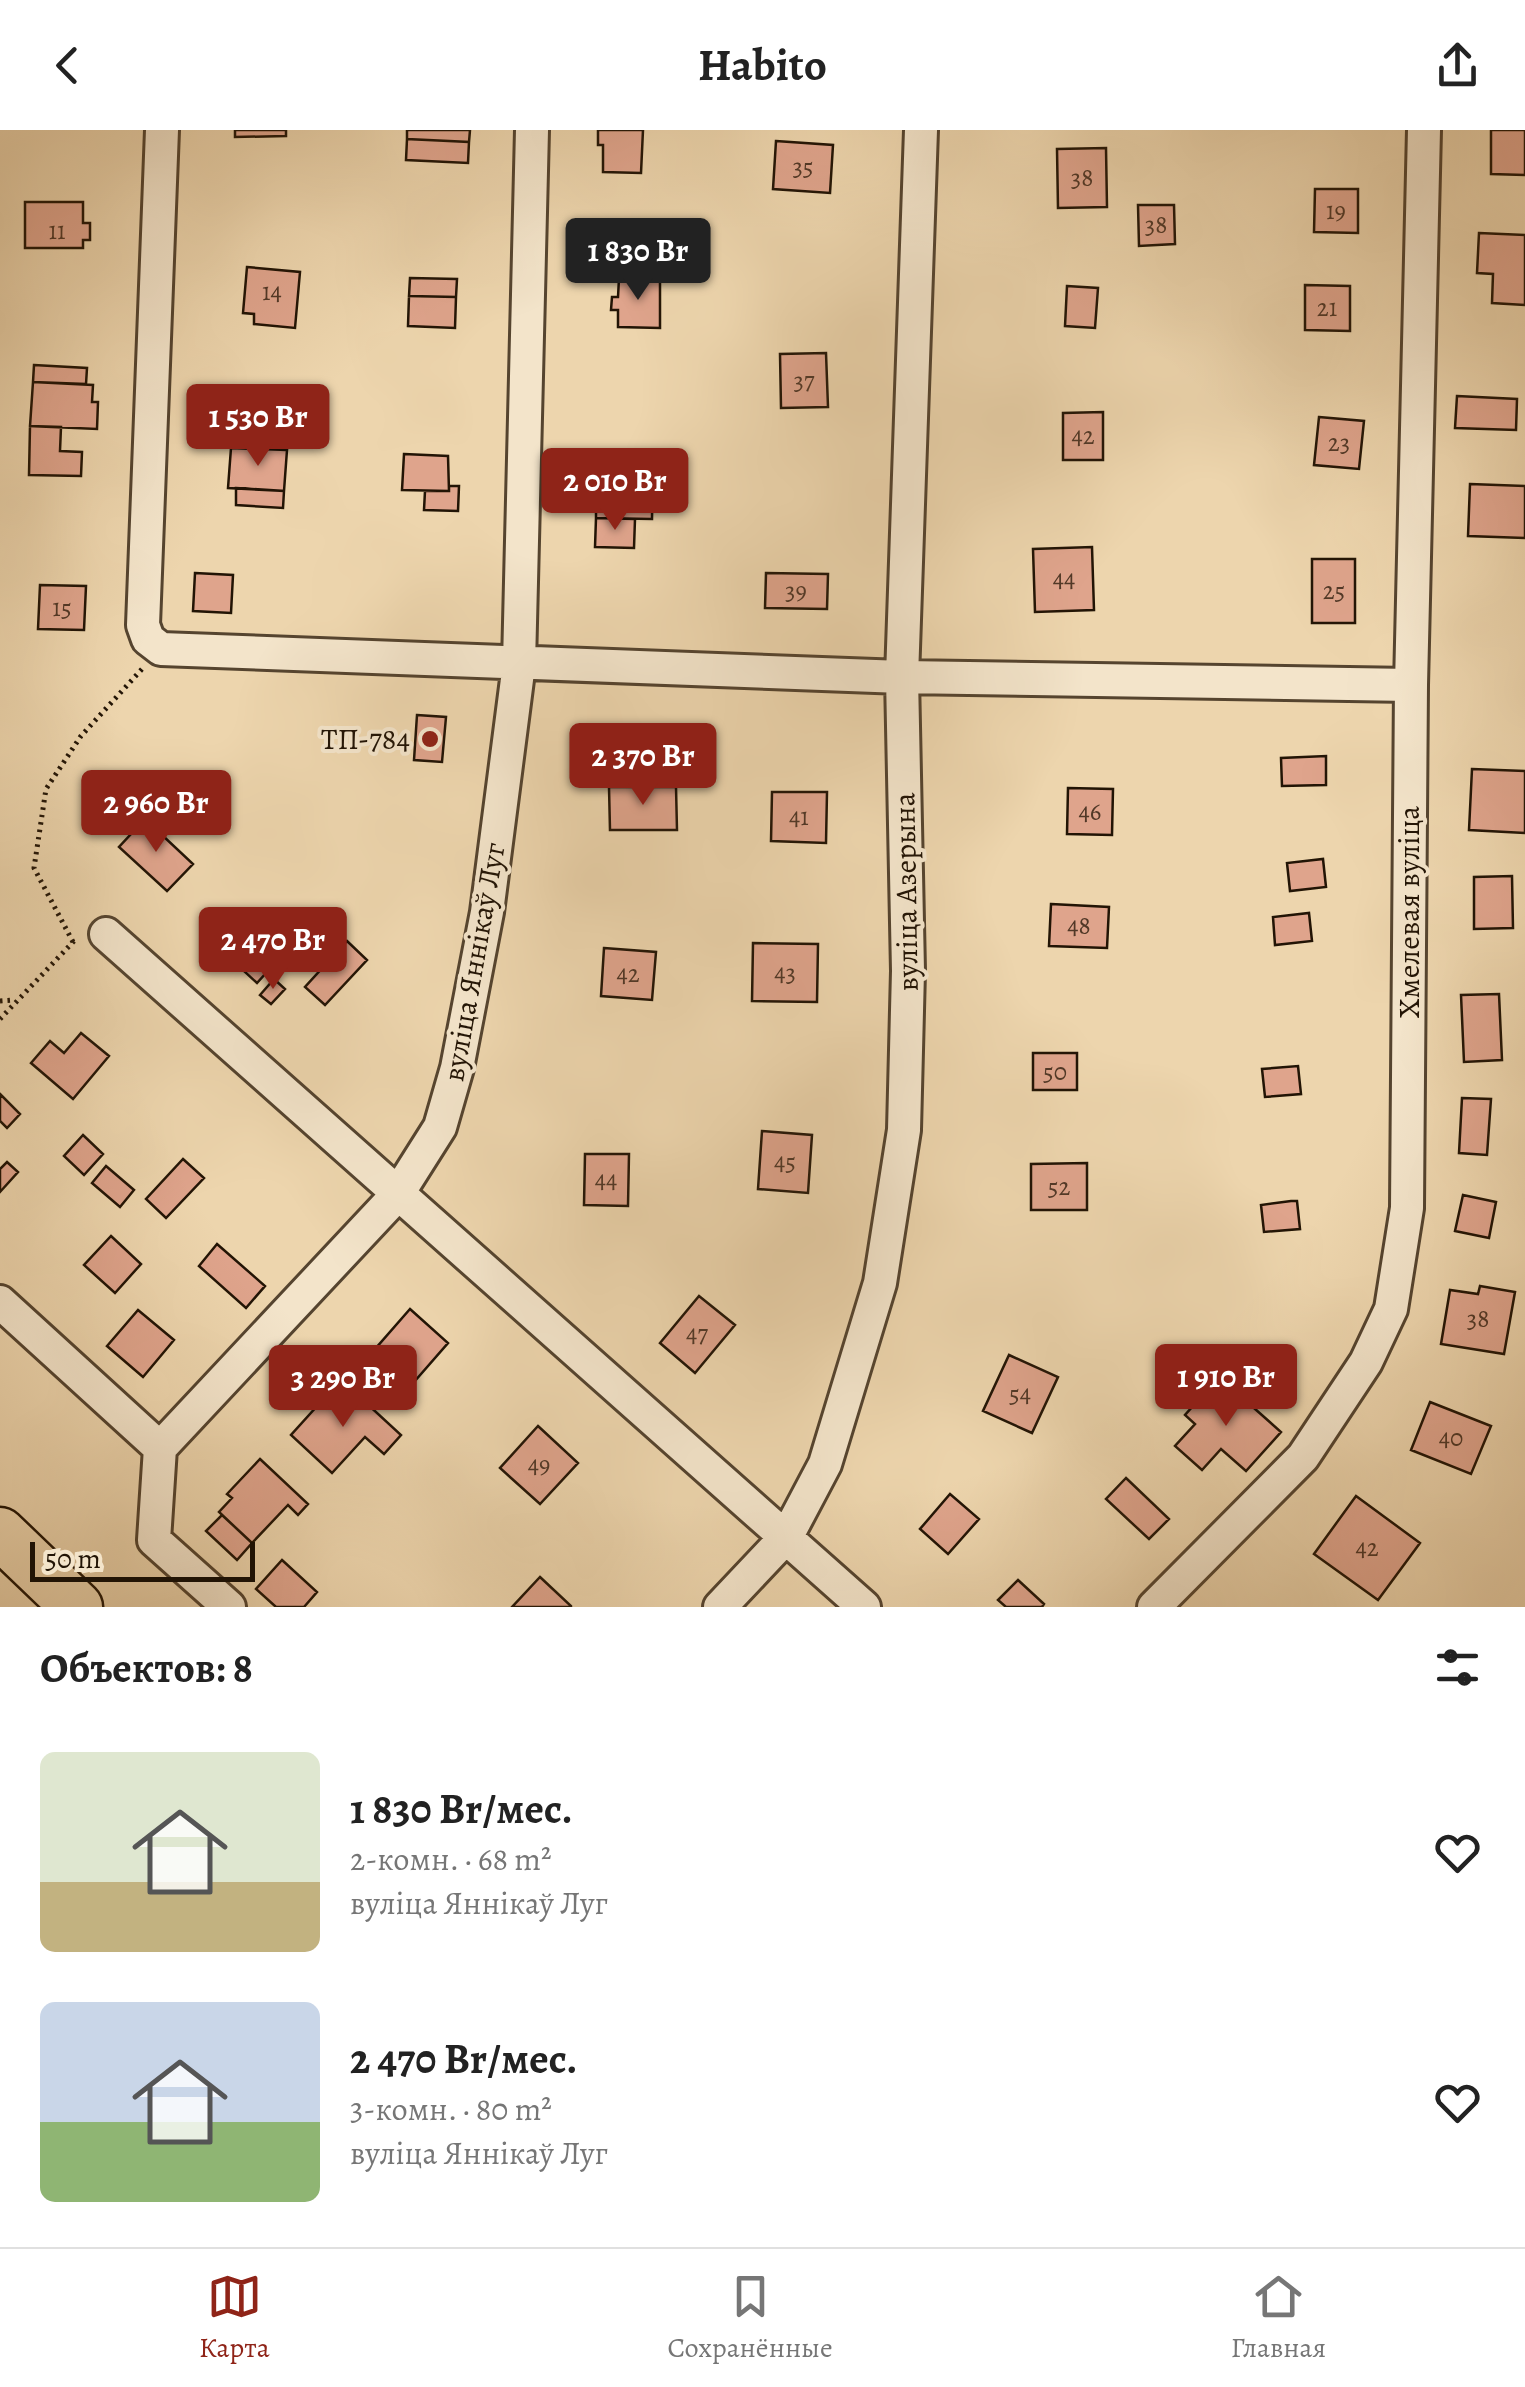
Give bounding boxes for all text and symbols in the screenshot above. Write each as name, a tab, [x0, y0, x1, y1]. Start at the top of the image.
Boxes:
text: Habito	[698, 34, 827, 96]
icon: back	[40, 38, 95, 93]
icon: share	[1430, 38, 1485, 93]
house number: 35	[792, 150, 814, 184]
house number: 38	[1071, 161, 1093, 195]
house number: 19	[1326, 194, 1346, 228]
house number: 38	[1145, 208, 1167, 242]
house number: 11	[48, 214, 66, 248]
pin: 1 830 Br	[535, 218, 741, 303]
text: 1 830 Br	[588, 228, 688, 272]
house number: 14	[262, 275, 282, 309]
house number: 21	[1317, 291, 1337, 325]
house number: 37	[794, 364, 815, 398]
pin: 1 530 Br	[155, 384, 361, 469]
text: 1 530 Br	[208, 394, 308, 438]
house number: 42	[1071, 419, 1095, 453]
house number: 23	[1328, 426, 1350, 460]
pin: 2 010 Br	[512, 448, 718, 533]
text: 2 010 Br	[563, 458, 667, 502]
house number: 44	[1053, 562, 1075, 596]
house number: 39	[785, 574, 807, 608]
house number: 25	[1323, 574, 1345, 608]
house number: 15	[52, 591, 72, 625]
place label: ТП-784	[321, 719, 410, 759]
pin: 2 370 Br	[540, 723, 746, 808]
marker: ТП-784	[419, 728, 441, 750]
text: 2 370 Br	[591, 733, 695, 777]
pin: 2 960 Br	[53, 770, 259, 855]
text: 2 960 Br	[103, 780, 209, 824]
street label: вуліца Азерына	[884, 792, 928, 992]
house number: 46	[1079, 795, 1101, 829]
house number: 41	[789, 800, 809, 834]
street label: Хмелевая вуліца	[1389, 806, 1429, 1018]
street label: вуліца Яннікаў Луг	[433, 839, 515, 1084]
pin: 2 470 Br	[170, 907, 376, 992]
house number: 48	[1067, 909, 1091, 943]
text: 2 470 Br	[221, 917, 325, 961]
house number: 43	[774, 956, 796, 990]
house number: 42	[616, 957, 640, 991]
house number: 50	[1043, 1055, 1067, 1089]
house number: 45	[774, 1145, 796, 1179]
house number: 44	[595, 1163, 617, 1197]
house number: 52	[1048, 1170, 1070, 1204]
house number: 38	[1467, 1302, 1489, 1336]
house number: 47	[686, 1317, 708, 1351]
pin: 1 910 Br	[1123, 1344, 1329, 1429]
pin: 3 290 Br	[240, 1345, 446, 1430]
text: 1 910 Br	[1177, 1354, 1275, 1398]
text: 3 290 Br	[291, 1355, 395, 1399]
house number: 54	[1009, 1377, 1031, 1411]
house number: 40	[1439, 1421, 1463, 1455]
house number: 49	[528, 1448, 550, 1482]
house number: 42	[1355, 1531, 1379, 1565]
scale bar	[30, 1537, 255, 1582]
text: 50 m	[45, 1540, 101, 1578]
text: Объектов: 8	[40, 1639, 253, 1696]
icon: filters	[1430, 1640, 1485, 1695]
text: 1 830 Br/мес.	[350, 1780, 573, 1837]
icon: home	[120, 1792, 240, 1912]
icon: heart	[1430, 1825, 1485, 1880]
text: 2-комн. · 68 m²	[350, 1837, 552, 1881]
text: вуліца Яннікаў Луг	[350, 1881, 608, 1925]
text: 2 470 Br/мес.	[350, 2030, 578, 2087]
icon: home	[120, 2042, 240, 2162]
icon: heart	[1430, 2075, 1485, 2130]
text: 3-комн. · 80 m²	[350, 2087, 552, 2131]
text: вуліца Яннікаў Луг	[350, 2131, 608, 2175]
tab: Карта	[199, 2269, 270, 2367]
tab: Сохранённые	[668, 2269, 833, 2367]
tab: Главная	[1231, 2269, 1326, 2367]

